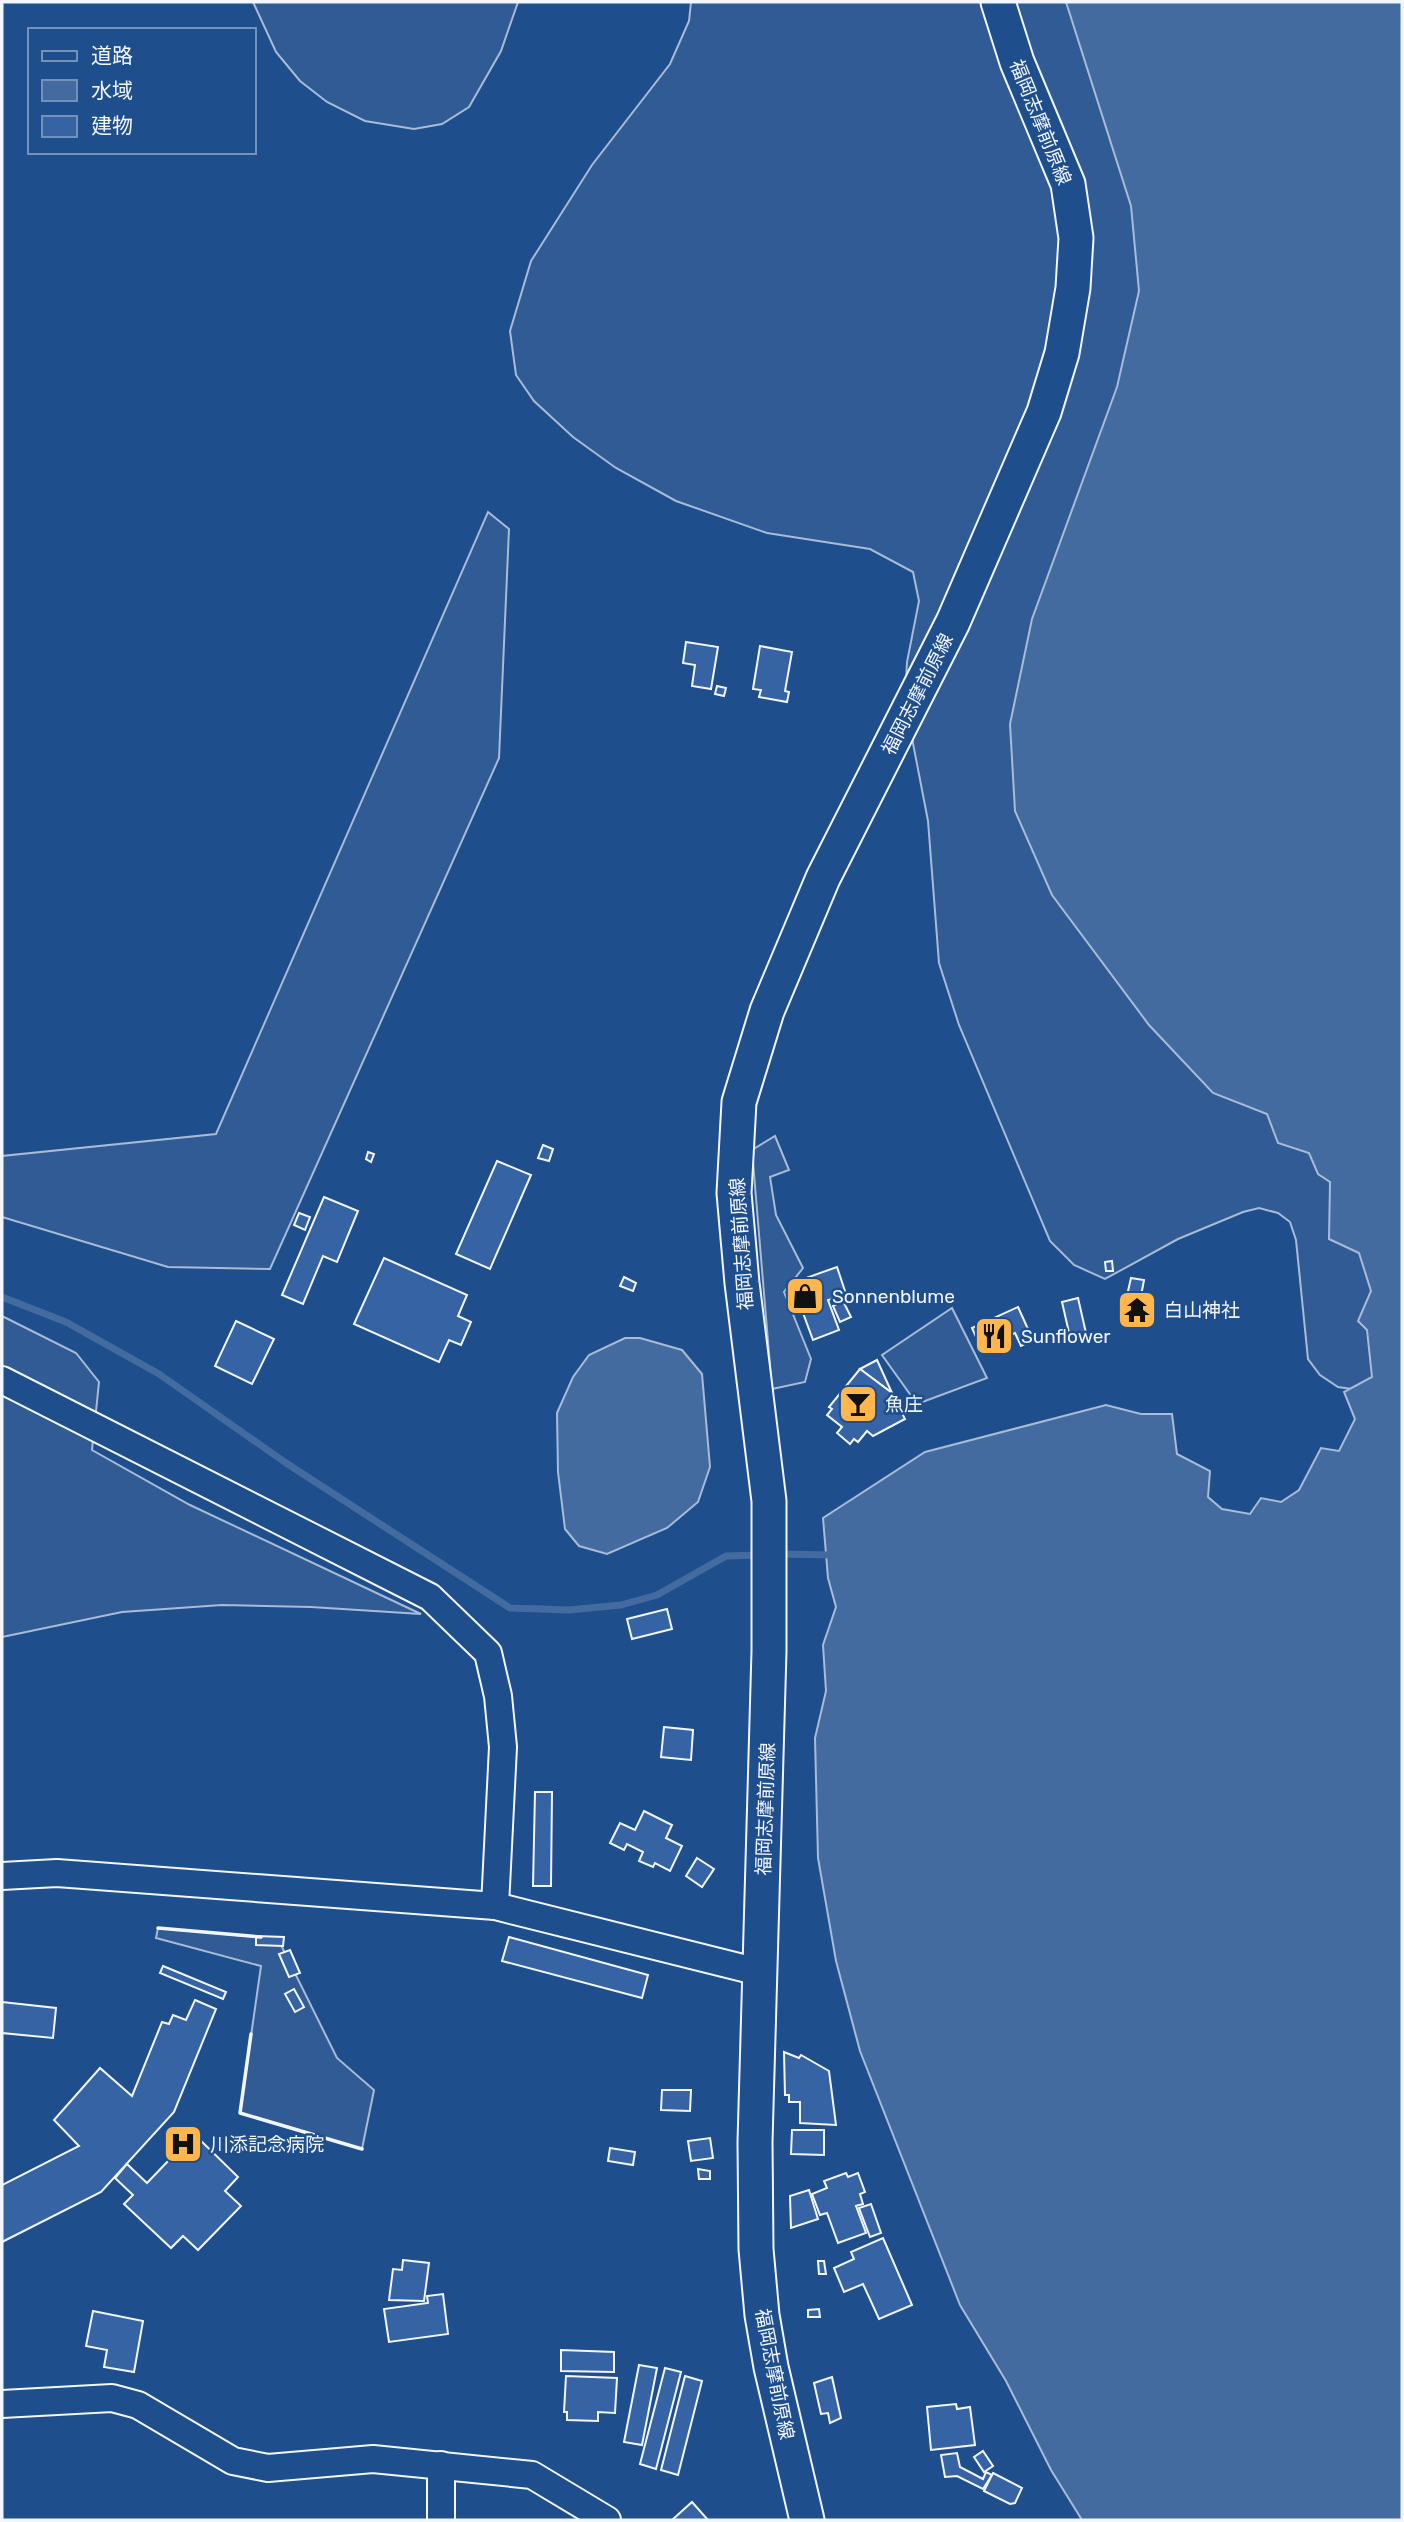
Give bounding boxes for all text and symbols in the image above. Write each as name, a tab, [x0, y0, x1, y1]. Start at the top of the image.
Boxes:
legend	[28, 28, 256, 154]
text: 道路	[91, 43, 133, 68]
street label: 福岡志摩前原線	[1005, 56, 1076, 188]
text: 水域	[91, 78, 133, 103]
text: 建物	[91, 113, 133, 138]
street label: 福岡志摩前原線	[877, 630, 958, 759]
street label: 福岡志摩前原線	[725, 1177, 758, 1311]
shop icon: Sonnenblume	[784, 1275, 826, 1317]
place label: Sonnenblume	[832, 1285, 955, 1308]
temple icon: 白山神社	[1116, 1289, 1158, 1331]
place label: 白山神社	[1164, 1299, 1240, 1322]
restaurant icon: Sunflower	[973, 1315, 1015, 1357]
place label: Sunflower	[1021, 1325, 1111, 1348]
bar icon: 魚庄	[837, 1383, 879, 1425]
place label: 魚庄	[885, 1393, 923, 1416]
street label: 福岡志摩前原線	[752, 1742, 779, 1876]
hospital icon: 川添記念病院	[162, 2123, 204, 2165]
place label: 川添記念病院	[210, 2133, 324, 2156]
street label: 福岡志摩前原線	[751, 2307, 798, 2442]

